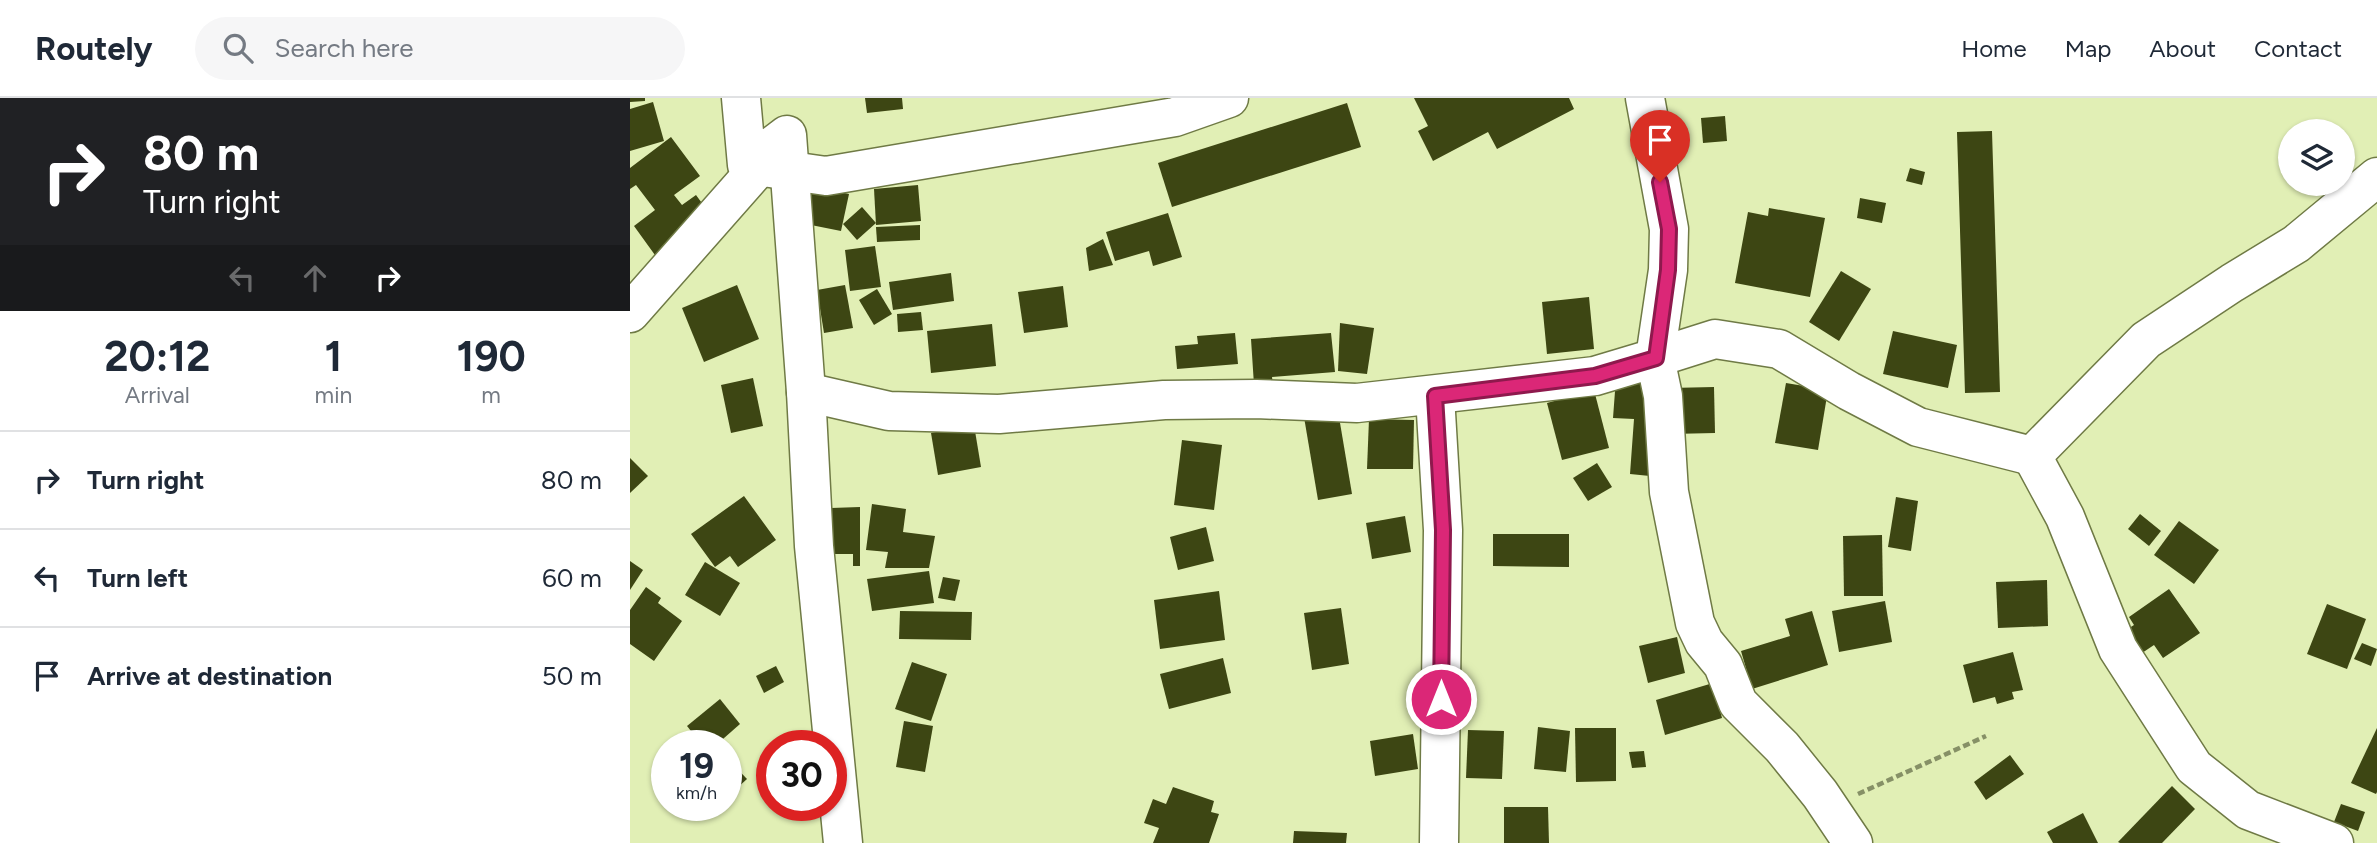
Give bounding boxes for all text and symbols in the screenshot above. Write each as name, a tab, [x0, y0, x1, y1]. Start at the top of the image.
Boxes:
search box	[195, 17, 685, 80]
text: Routely	[35, 29, 153, 68]
icon: search	[219, 29, 257, 67]
text: Search here	[275, 32, 414, 64]
text: Home	[1961, 34, 2027, 63]
text: Map	[2065, 34, 2111, 63]
text: About	[2149, 34, 2216, 63]
text: Contact	[2254, 34, 2342, 63]
pin	[1630, 110, 1690, 182]
map controls	[2278, 119, 2355, 196]
button: layers	[2278, 119, 2355, 196]
icon: arrive	[1641, 121, 1679, 159]
text: 80 m	[143, 123, 259, 182]
icon: right	[28, 126, 119, 217]
text: Turn right	[143, 183, 281, 221]
icon: left	[223, 259, 261, 297]
icon: ahead	[296, 259, 334, 297]
icon: right	[369, 259, 407, 297]
text: 20:12	[104, 331, 210, 382]
text: 1	[325, 331, 342, 382]
text: 190	[456, 331, 526, 382]
text: Arrival	[125, 381, 190, 409]
text: min	[315, 381, 352, 409]
text: m	[481, 381, 501, 409]
icon: right	[28, 461, 66, 499]
text: Turn right	[87, 464, 204, 496]
text: 80 m	[541, 464, 602, 496]
icon: left	[28, 559, 66, 597]
text: Turn left	[87, 562, 188, 594]
text: 60 m	[542, 562, 602, 594]
icon: arrive	[28, 657, 66, 695]
text: Arrive at destination	[87, 660, 332, 692]
text: 50 m	[542, 660, 602, 692]
position arrow	[1404, 662, 1478, 736]
speed limit sign: 30	[756, 730, 847, 821]
text: 19	[679, 745, 714, 787]
text: km/h	[676, 782, 717, 804]

